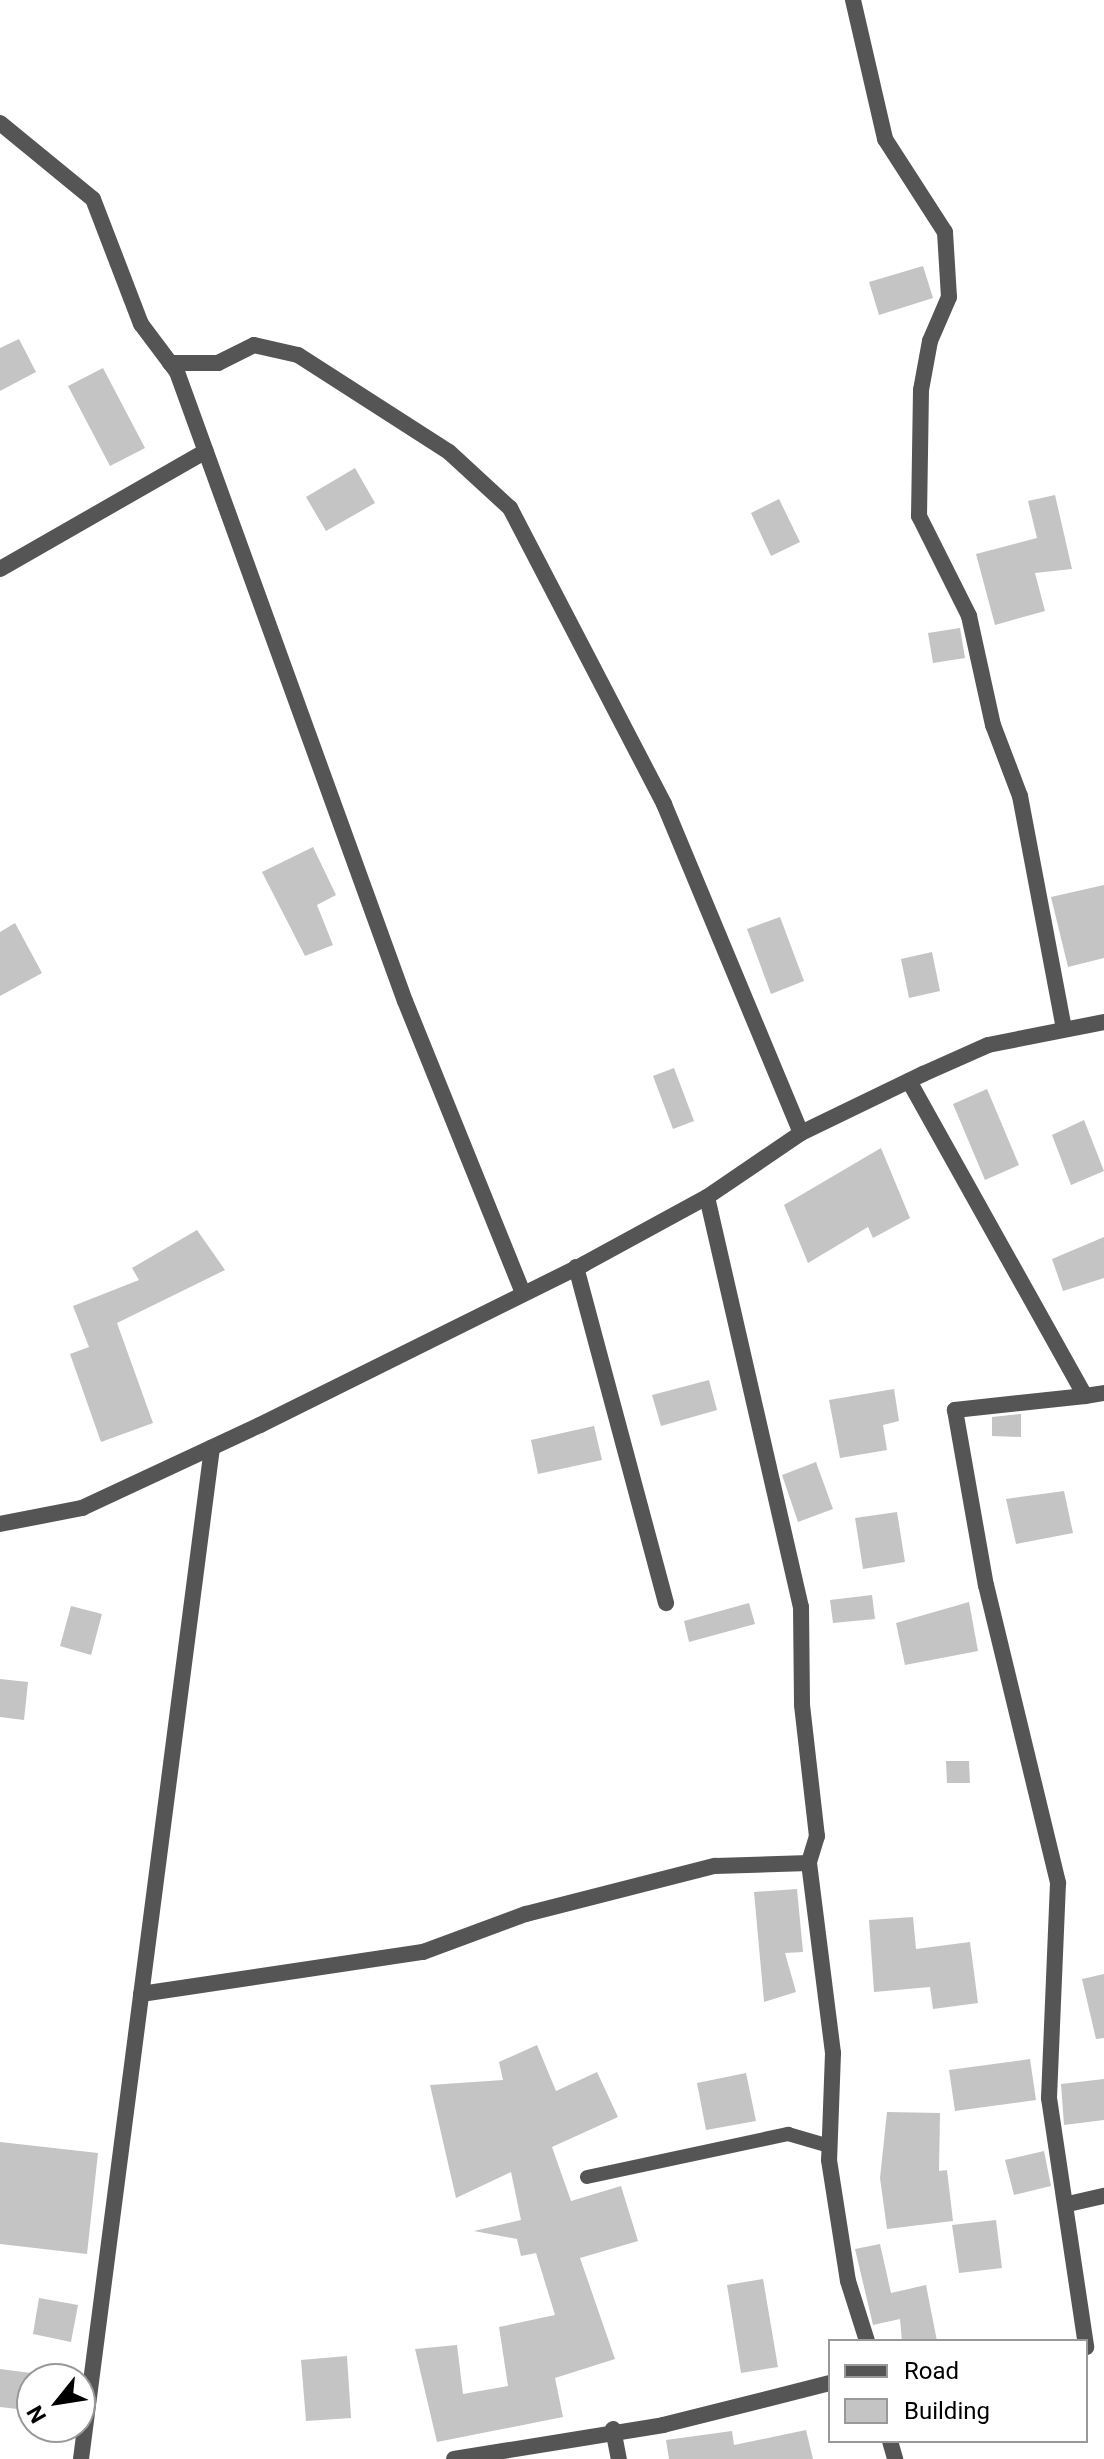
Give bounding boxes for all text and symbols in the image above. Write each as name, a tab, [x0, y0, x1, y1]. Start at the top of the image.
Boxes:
legend	[828, 2339, 1088, 2443]
text: Road	[904, 2357, 959, 2385]
north arrow	[16, 2363, 96, 2443]
text: Building	[904, 2397, 990, 2425]
text: N	[22, 2401, 51, 2427]

